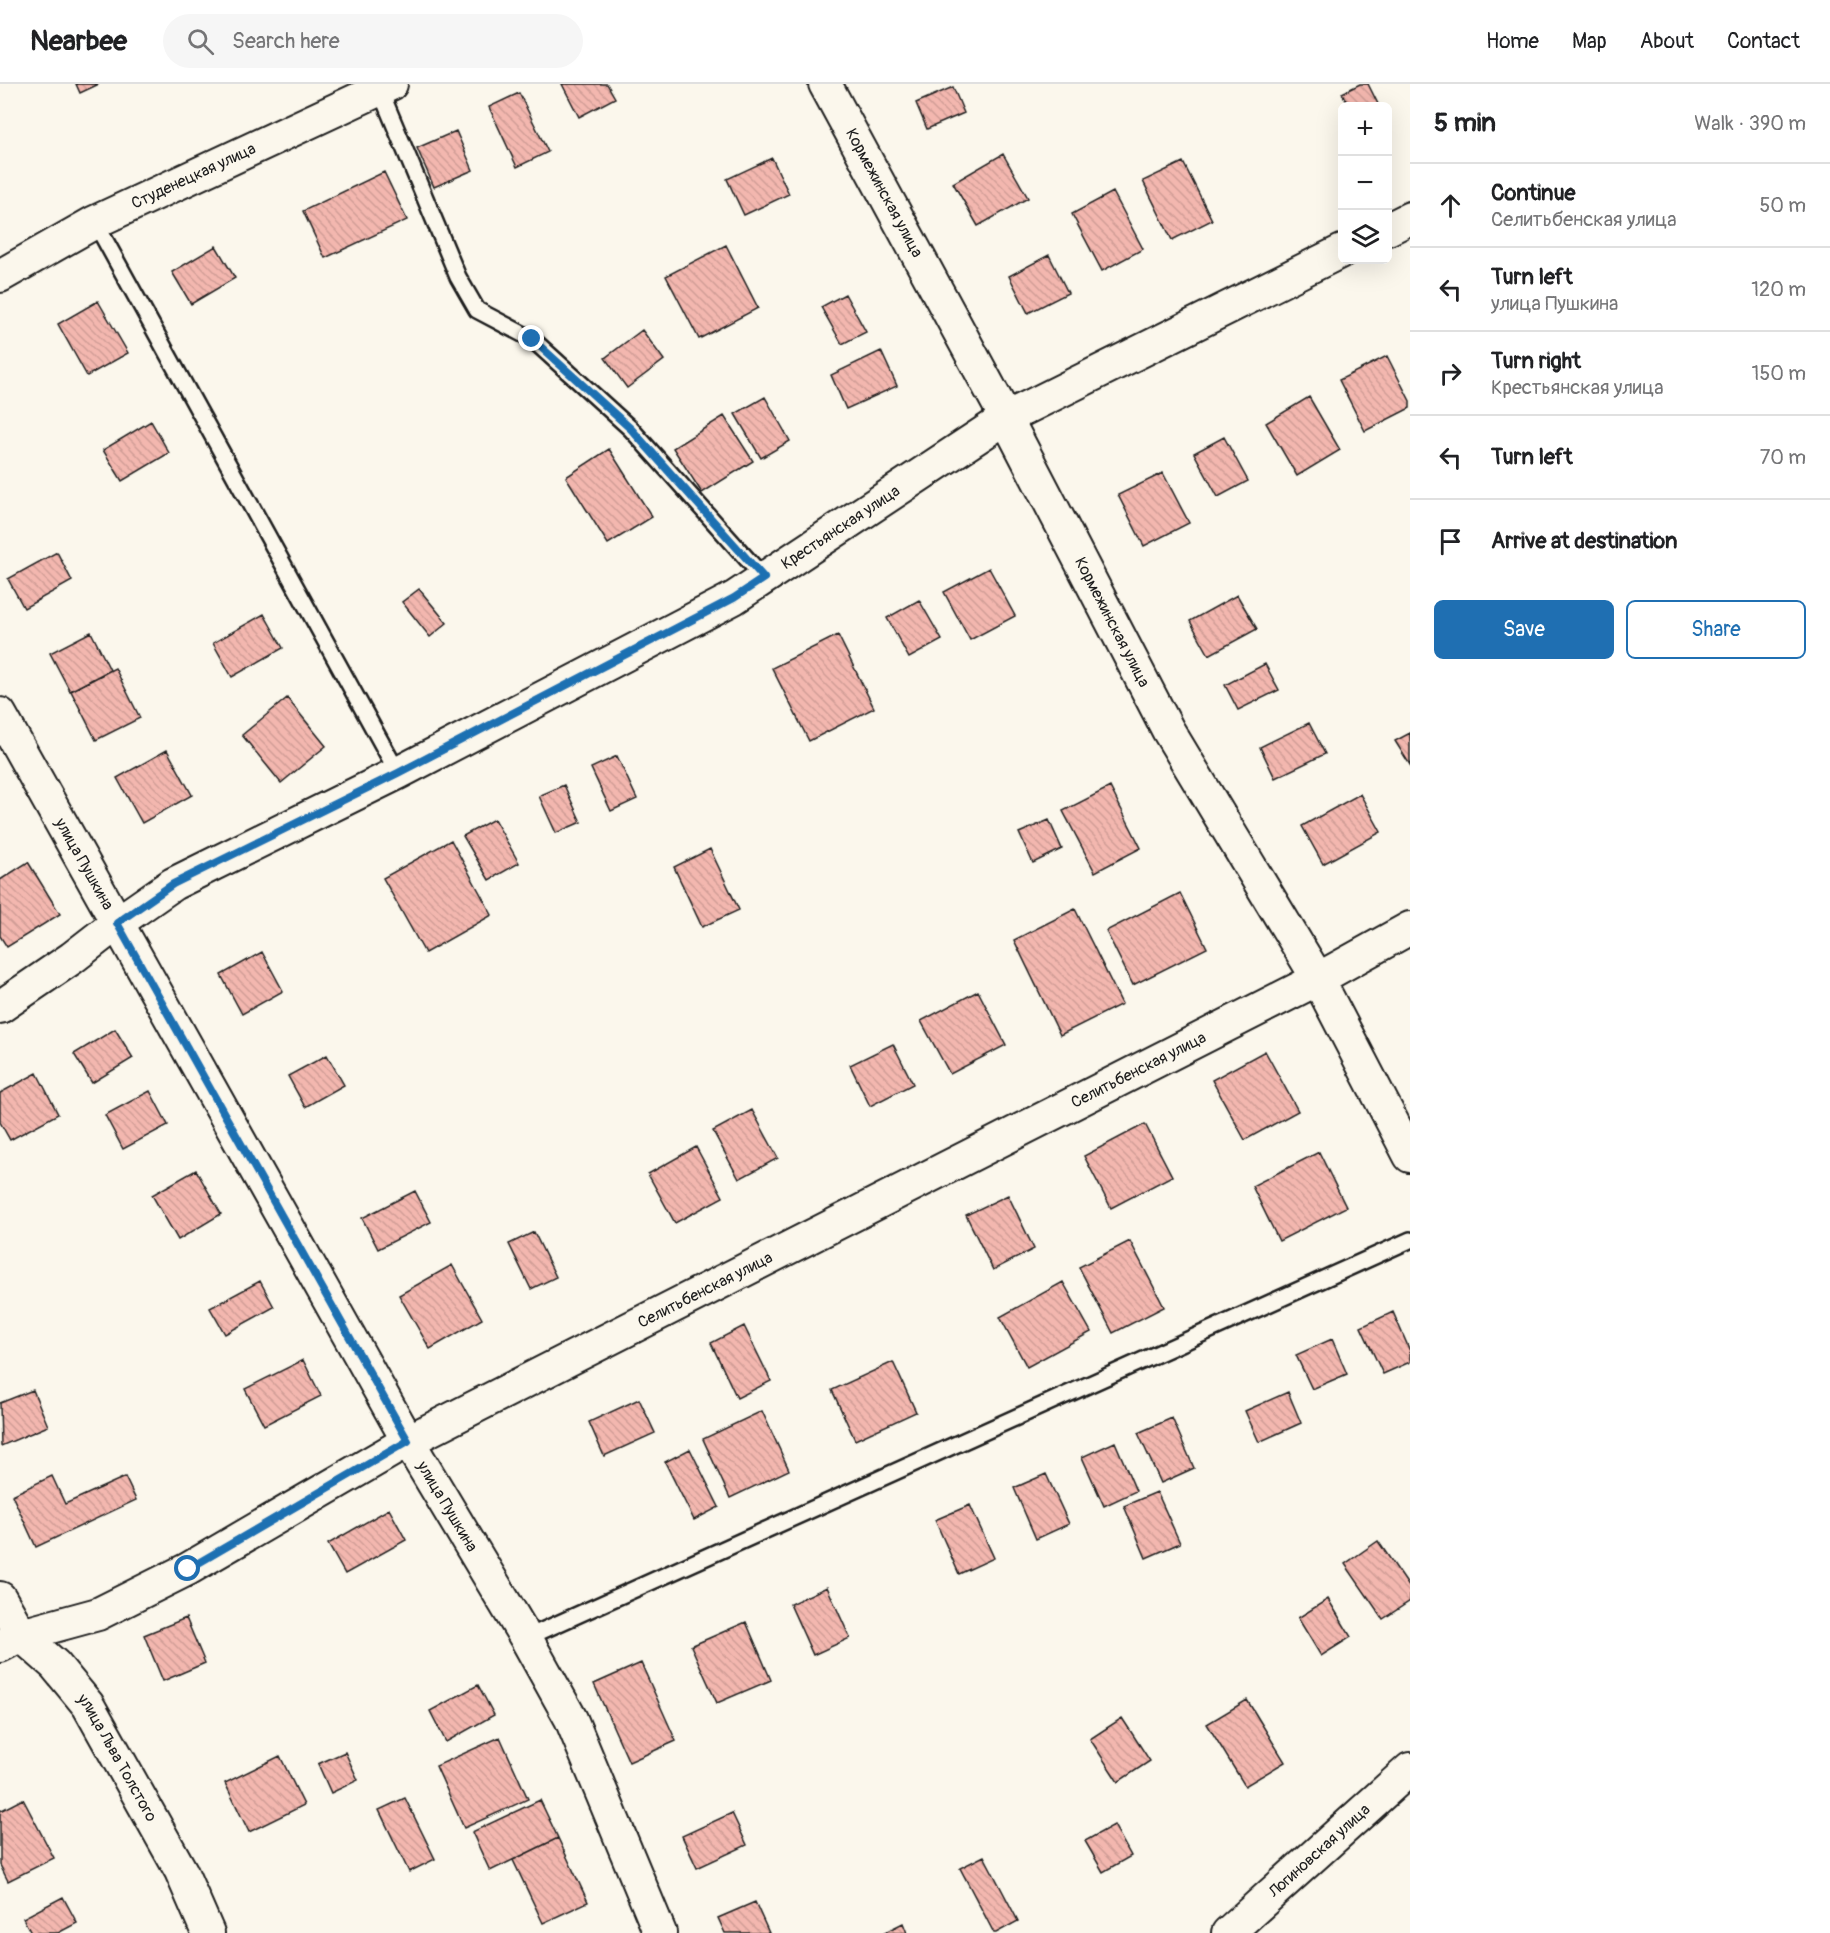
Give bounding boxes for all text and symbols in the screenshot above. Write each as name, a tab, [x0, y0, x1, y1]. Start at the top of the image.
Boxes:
search box	[163, 14, 583, 68]
text: Nearbee	[30, 24, 127, 59]
icon: search	[184, 25, 217, 58]
text: Search here	[232, 27, 340, 55]
text: Home	[1486, 28, 1539, 55]
text: Map	[1572, 28, 1607, 55]
text: About	[1640, 28, 1694, 55]
text: Contact	[1727, 28, 1800, 55]
map controls	[1338, 102, 1392, 264]
button: +	[1338, 102, 1392, 156]
text: 5 min	[1434, 107, 1496, 139]
text: Walk · 390 m	[1694, 111, 1806, 136]
street label: Кормежинская улица	[841, 125, 927, 261]
street label: Студенецкая улица	[128, 139, 259, 214]
button: −	[1338, 156, 1392, 210]
text: Continue	[1491, 179, 1575, 207]
icon: ahead	[1434, 189, 1467, 222]
text: 50 m	[1759, 193, 1806, 218]
text: Селитьбенская улица	[1491, 207, 1676, 232]
button: layers	[1338, 210, 1392, 264]
text: Turn left	[1491, 263, 1573, 291]
icon: left	[1434, 273, 1467, 306]
text: 120 m	[1751, 277, 1806, 302]
text: улица Пушкина	[1491, 291, 1618, 316]
route end	[518, 325, 544, 351]
text: Turn right	[1491, 347, 1581, 375]
icon: right	[1434, 357, 1467, 390]
text: 150 m	[1752, 361, 1806, 386]
text: Крестьянская улица	[1491, 375, 1663, 400]
icon: left	[1434, 441, 1467, 474]
text: Turn left	[1491, 443, 1573, 471]
text: 70 m	[1760, 445, 1806, 470]
street label: Крестьянская улица	[778, 481, 904, 574]
icon: arrive	[1434, 525, 1467, 558]
text: Arrive at destination	[1491, 527, 1677, 555]
street label: Кормежинская улица	[1070, 554, 1154, 691]
button: Save	[1434, 600, 1614, 659]
button: Share	[1626, 600, 1806, 659]
street label: улица Пушкина	[50, 814, 118, 913]
street label: Селитьбенская улица	[1068, 1028, 1209, 1113]
street label: Селитьбенская улица	[634, 1248, 776, 1333]
street label: улица Пушкина	[412, 1457, 482, 1555]
route start	[174, 1555, 200, 1581]
street label: улица Льва Толстого	[72, 1689, 161, 1825]
street label: Логиновская улица	[1264, 1800, 1374, 1902]

